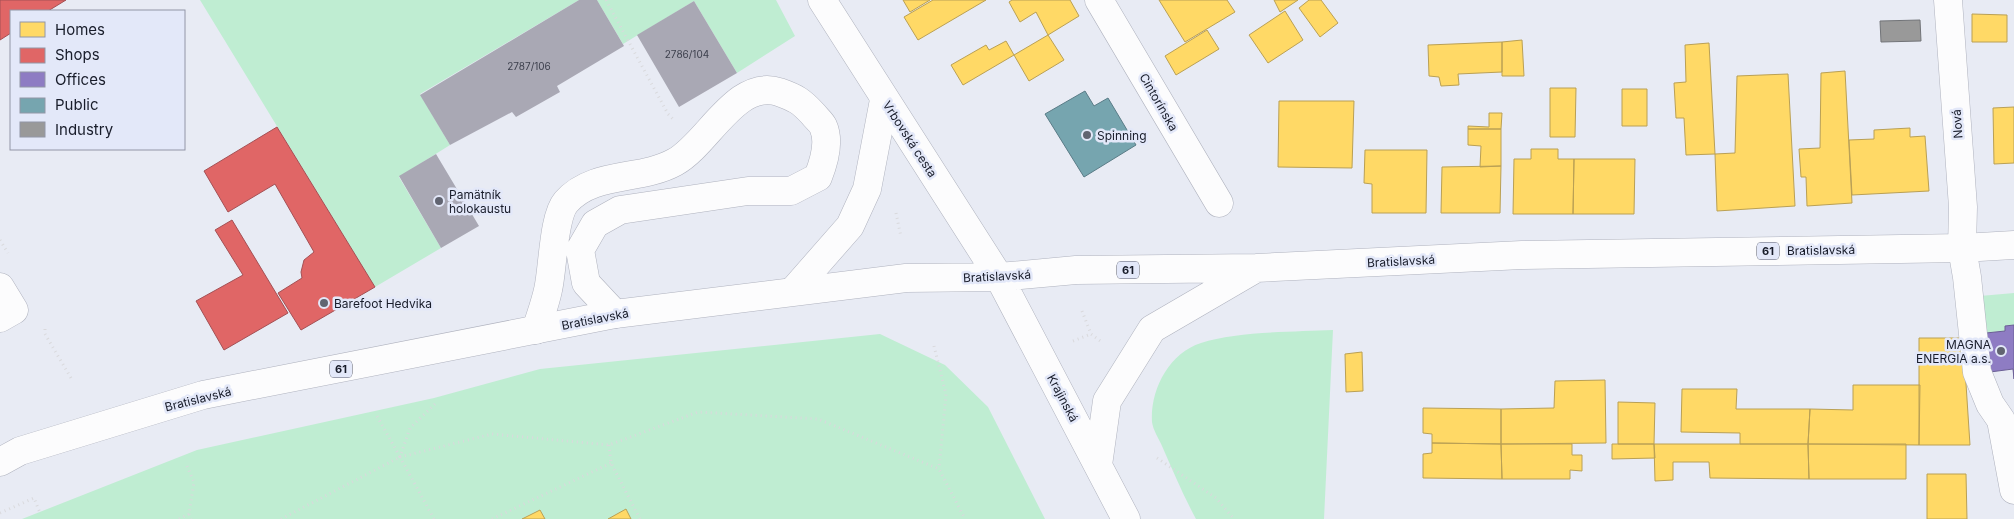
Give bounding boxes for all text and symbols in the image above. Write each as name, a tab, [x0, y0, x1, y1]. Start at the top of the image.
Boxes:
legend	[10, 10, 185, 150]
text: Homes	[55, 20, 105, 39]
text: Shops	[55, 45, 100, 64]
house number: 2786/104	[665, 48, 709, 60]
house number: 2787/106	[507, 60, 551, 72]
text: Offices	[55, 70, 106, 89]
street label: Cintorínska	[1136, 70, 1182, 134]
text: Public	[55, 95, 98, 114]
street label: Vrbovská cesta	[880, 98, 940, 180]
street label: Nová	[1948, 109, 1966, 139]
text: Industry	[55, 120, 114, 139]
place label: Spinning	[1097, 128, 1147, 143]
marker: Spinning	[1081, 129, 1093, 141]
place label: Pamätník holokaustu	[449, 187, 511, 216]
marker: Pamätník holokaustu	[433, 195, 445, 207]
road number: 61	[1757, 242, 1779, 260]
street label: Bratislavská	[1787, 242, 1855, 258]
street label: Bratislavská	[1367, 252, 1435, 270]
road number: 61	[1117, 262, 1139, 278]
street label: Bratislavská	[963, 267, 1031, 285]
place label: Barefoot Hedvika	[334, 296, 432, 311]
marker: Barefoot Hedvika	[318, 297, 330, 309]
street label: Bratislavská	[560, 305, 630, 333]
place label: MAGNA ENERGIA a.s.	[1916, 337, 1991, 366]
marker: MAGNA ENERGIA a.s.	[1995, 345, 2007, 357]
road number: 61	[330, 360, 352, 378]
street label: Krajinská	[1044, 372, 1082, 424]
street label: Bratislavská	[163, 383, 233, 415]

